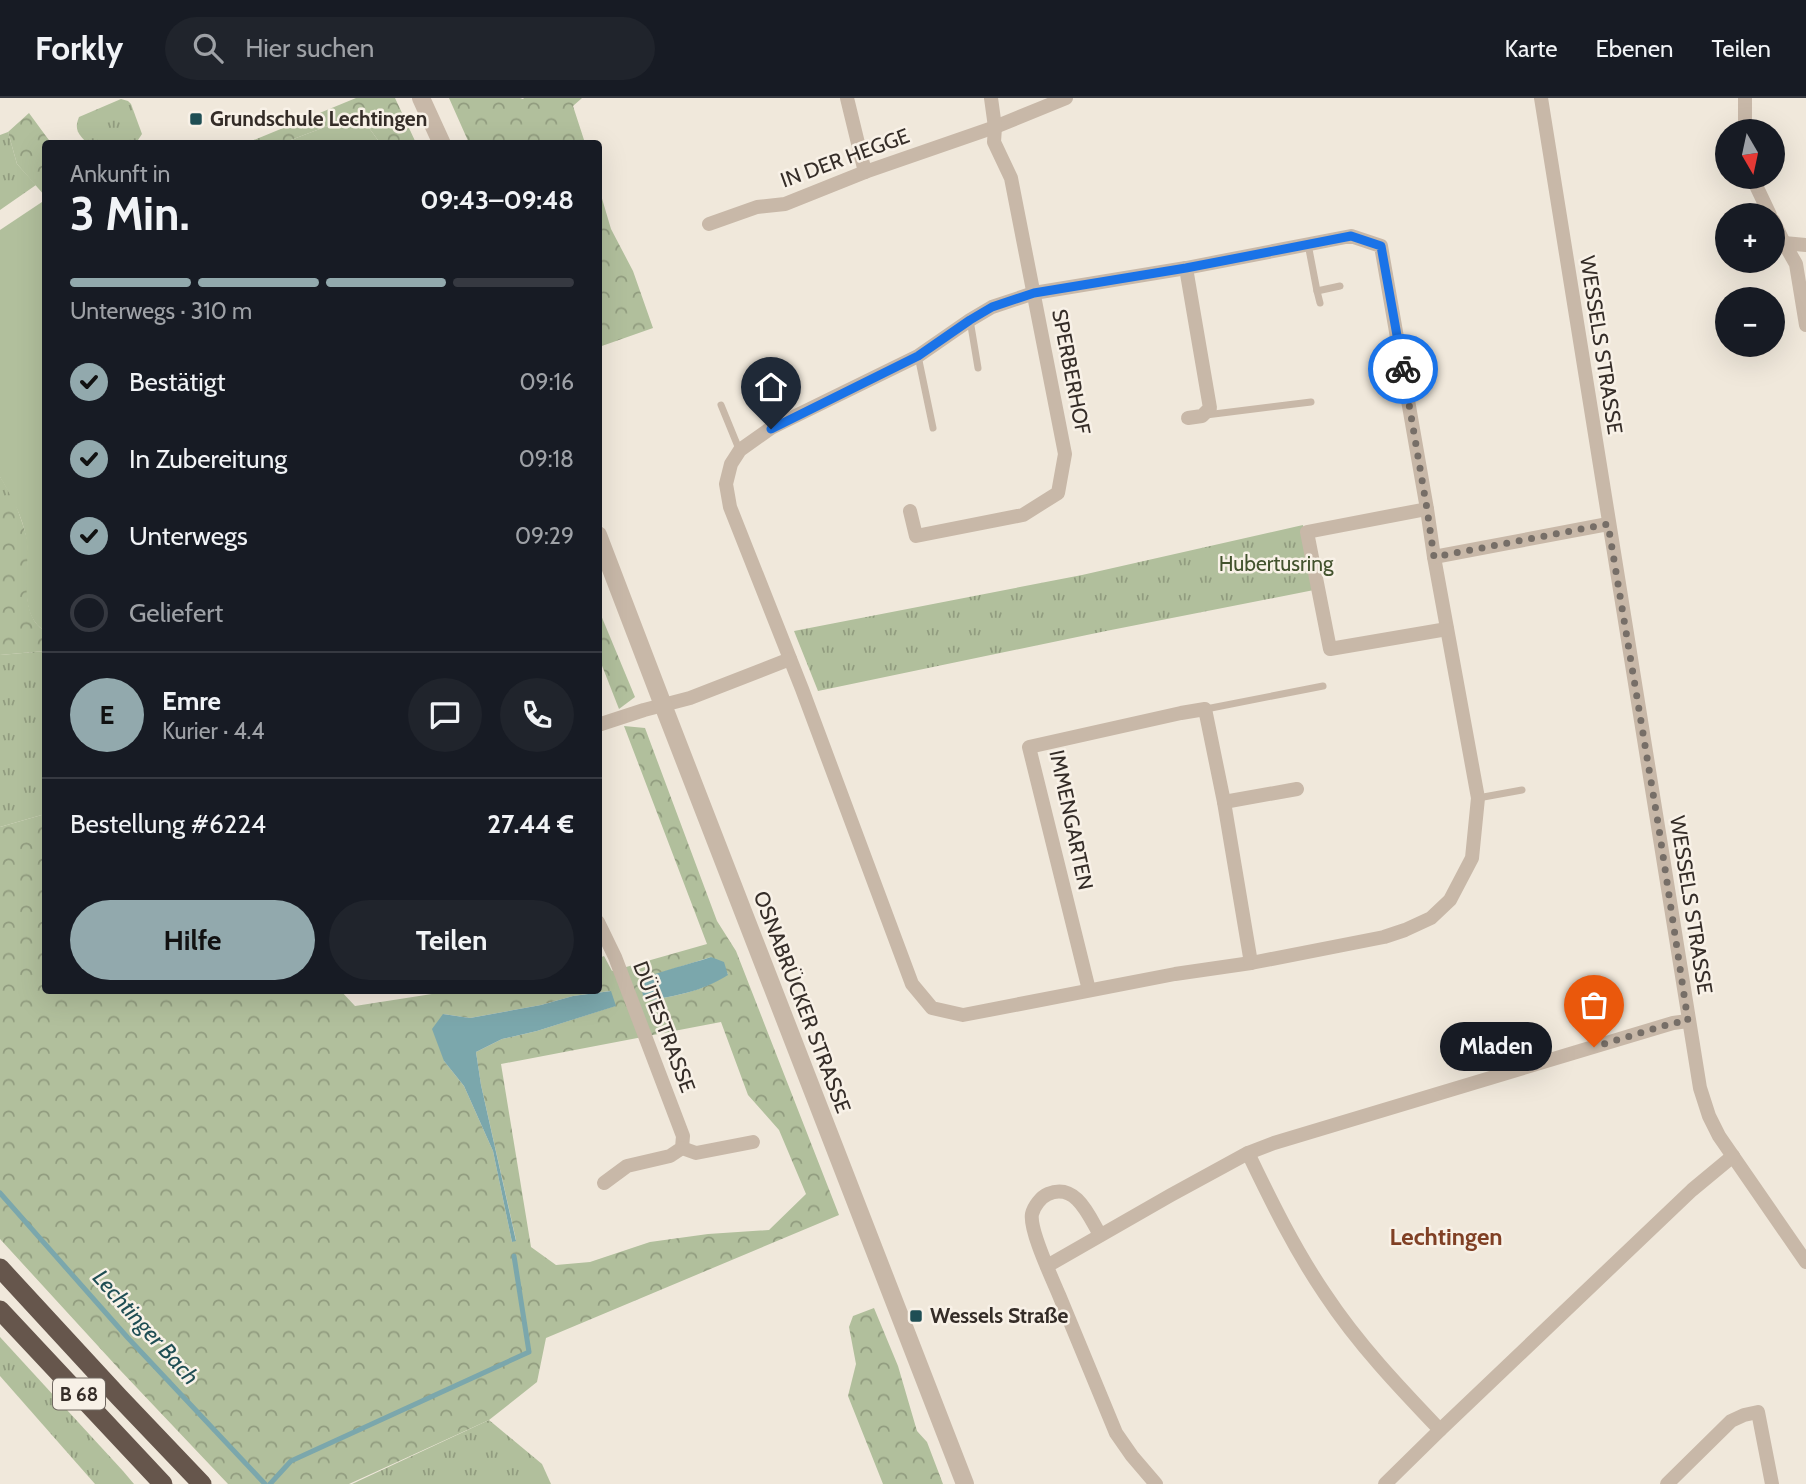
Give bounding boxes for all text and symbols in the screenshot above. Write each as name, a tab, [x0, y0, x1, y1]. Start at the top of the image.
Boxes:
search box	[165, 17, 655, 80]
text: Forkly	[35, 28, 123, 68]
icon: search	[189, 29, 227, 67]
text: Hier suchen	[245, 32, 374, 64]
text: Karte	[1504, 34, 1557, 63]
text: Ebenen	[1595, 34, 1673, 63]
text: Teilen	[1711, 34, 1771, 63]
place label: Grundschule Lechtingen	[210, 106, 427, 131]
marker: Grundschule Lechtingen	[188, 111, 204, 127]
north arrow	[1715, 119, 1785, 189]
map controls	[1715, 119, 1785, 357]
street label: IN DER HEGGE	[777, 123, 913, 192]
text: Ankunft in	[70, 160, 170, 188]
text: 09:43–09:48	[420, 184, 574, 216]
text: 3 Min.	[70, 186, 190, 242]
button: +	[1715, 203, 1785, 273]
street label: WESSELS STRASSE	[1575, 254, 1628, 436]
button: −	[1715, 287, 1785, 357]
text: Unterwegs · 310 m	[70, 297, 252, 325]
street label: SPERBERHOF	[1047, 307, 1096, 437]
courier	[1368, 334, 1438, 404]
icon: bike	[1384, 350, 1422, 388]
pin	[741, 357, 801, 429]
icon: check	[70, 363, 108, 401]
text: Bestätigt	[129, 366, 226, 398]
text: 09:16	[520, 368, 574, 396]
icon: home	[752, 368, 790, 406]
icon: check	[70, 440, 108, 478]
text: In Zubereitung	[129, 443, 287, 475]
text: 09:18	[519, 445, 574, 473]
icon: check	[70, 517, 108, 555]
text: Unterwegs	[129, 520, 248, 552]
text: 09:29	[515, 522, 574, 550]
park label: Hubertusring	[1219, 551, 1334, 576]
text: Geliefert	[129, 597, 223, 629]
button: chat	[408, 678, 482, 752]
button: phone	[500, 678, 574, 752]
text: Emre	[162, 685, 221, 717]
text: E	[100, 699, 114, 731]
text: Kurier · 4.4	[162, 717, 265, 745]
street label: IMMENGARTEN	[1044, 747, 1099, 892]
text: Bestellung #6224	[70, 808, 266, 840]
text: 27.44 €	[487, 808, 574, 840]
street label: WESSELS STRASSE	[1665, 814, 1718, 996]
street label: OSNABRÜCKER STRASSE	[749, 887, 856, 1116]
button: Hilfe	[70, 900, 315, 980]
button: Teilen	[329, 900, 574, 980]
street label: DÜTESTRASSE	[628, 958, 701, 1096]
pin	[1564, 975, 1624, 1047]
icon: bag	[1575, 986, 1613, 1024]
callout: Mladen	[1440, 1023, 1552, 1072]
text: Mladen	[1459, 1032, 1533, 1060]
district label: Lechtingen	[1389, 1222, 1503, 1251]
water label: Lechtinger Bach	[87, 1264, 205, 1390]
place label: Wessels Straße	[930, 1303, 1068, 1328]
marker: Wessels Straße	[908, 1308, 924, 1324]
road number: B 68	[53, 1378, 105, 1410]

